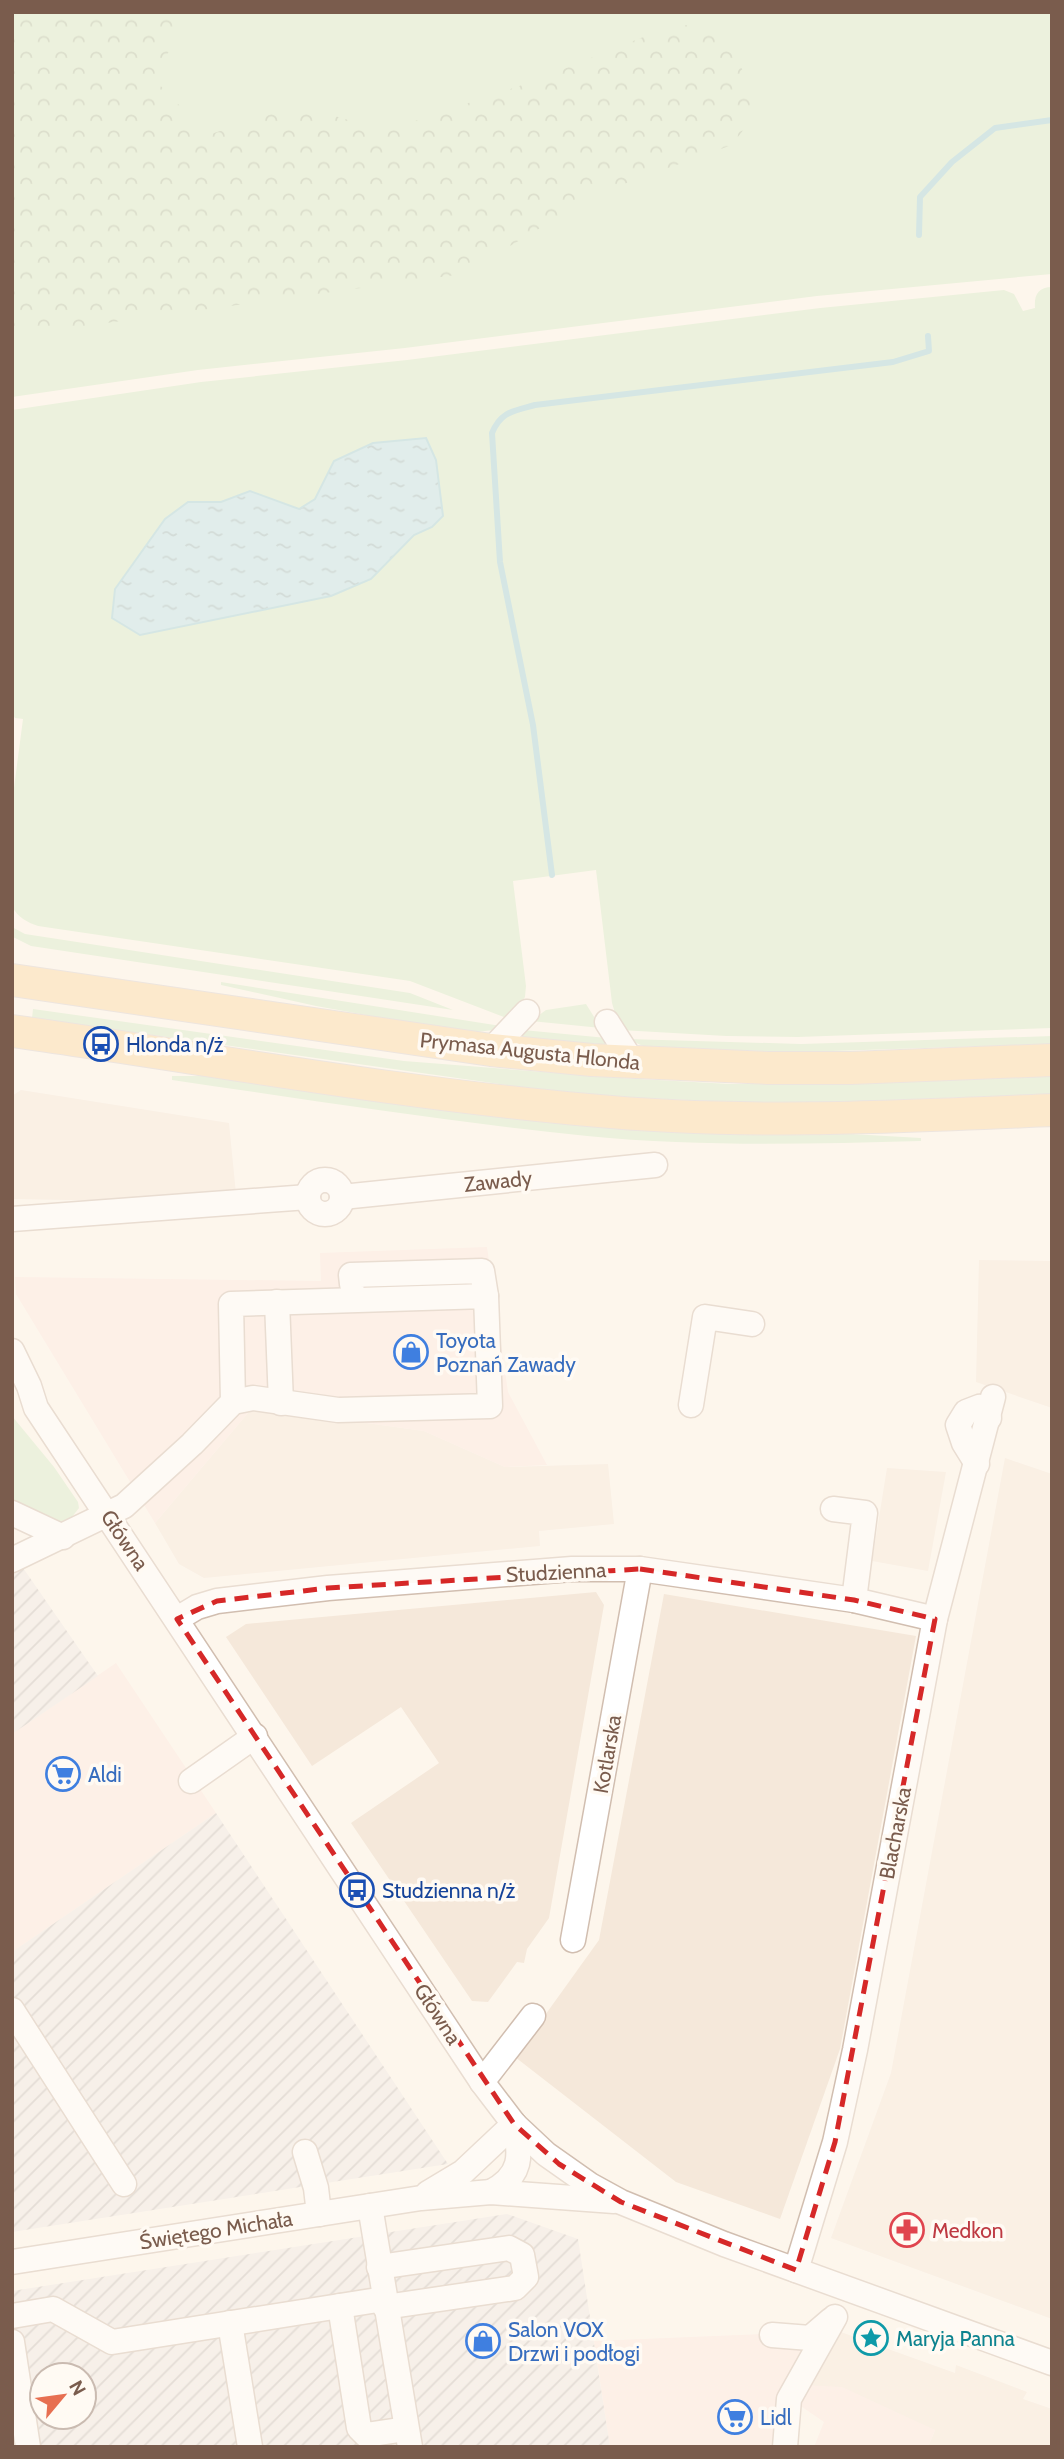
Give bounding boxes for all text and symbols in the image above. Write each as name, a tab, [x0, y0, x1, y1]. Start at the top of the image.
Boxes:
bus stop icon: Hlonda n/ż	[82, 1025, 120, 1063]
street label: Prymasa Augusta Hlonda	[419, 1027, 641, 1075]
place label: Hlonda n/ż	[126, 1032, 224, 1057]
street label: Zawady	[463, 1165, 534, 1197]
place label: Toyota Poznań Zawady	[436, 1328, 576, 1377]
shop icon: Toyota Poznań Zawady	[392, 1333, 430, 1371]
street label: Główna	[96, 1505, 154, 1575]
street label: Studzienna	[505, 1557, 607, 1587]
street label: Kotlarska	[588, 1713, 626, 1795]
supermarket icon: Aldi	[44, 1755, 82, 1793]
place label: Aldi	[88, 1762, 122, 1787]
street label: Blacharska	[874, 1785, 916, 1881]
bus stop icon: Studzienna n/ż	[338, 1871, 376, 1909]
place label: Studzienna n/ż	[382, 1878, 516, 1903]
street label: Główna	[409, 1979, 467, 2049]
street label: Świętego Michała	[138, 2206, 294, 2254]
pharmacy icon: Medkon	[888, 2211, 926, 2249]
place label: Medkon	[932, 2218, 1003, 2243]
place label: Salon VOX Drzwi i podłogi	[508, 2317, 640, 2366]
place icon: Maryja Panna	[852, 2319, 890, 2357]
shop icon: Salon VOX Drzwi i podłogi	[464, 2322, 502, 2360]
place label: Maryja Panna	[896, 2326, 1015, 2352]
north arrow	[28, 2361, 98, 2431]
text: N	[64, 2377, 91, 2399]
supermarket icon: Lidl	[716, 2398, 754, 2436]
place label: Lidl	[760, 2405, 792, 2430]

